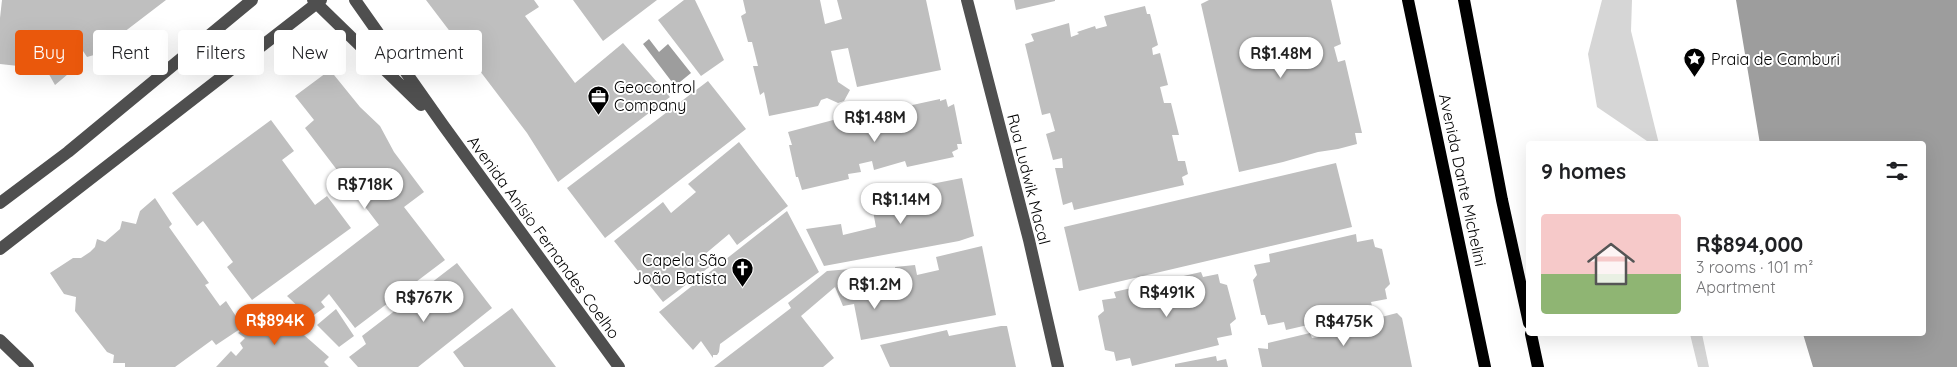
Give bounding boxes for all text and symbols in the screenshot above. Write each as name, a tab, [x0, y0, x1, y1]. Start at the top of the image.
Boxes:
chip: Buy	[15, 30, 83, 75]
chip: Rent	[93, 30, 168, 75]
chip: Filters	[178, 30, 264, 75]
chip: New	[274, 30, 346, 75]
chip: Apartment	[356, 30, 482, 75]
pin: R$1.48M	[1235, 36, 1327, 79]
text: R$1.48M	[1250, 43, 1312, 63]
place icon: Praia de Camburi	[1683, 47, 1707, 78]
place label: Praia de Camburi	[1711, 49, 1840, 69]
place label: Geocontrol Company	[614, 77, 696, 115]
office icon: Geocontrol Company	[586, 84, 610, 115]
street label: Avenida Dante Michelini	[1435, 92, 1491, 268]
pin: R$1.48M	[829, 100, 921, 143]
text: R$1.48M	[844, 107, 906, 127]
street label: Rua Ludwik Macal	[1003, 112, 1055, 246]
street label: Avenida Anísio Fernandes Coelho	[464, 132, 624, 342]
icon: filters	[1883, 157, 1911, 185]
text: 9 homes	[1541, 158, 1626, 184]
pin: R$718K	[324, 168, 406, 210]
text: R$718K	[337, 174, 393, 194]
pin: R$1.14M	[855, 182, 947, 225]
text: R$1.14M	[872, 189, 930, 209]
text: R$894,000	[1696, 231, 1803, 257]
icon: home	[1581, 234, 1641, 294]
place label: Capela São João Batista	[633, 250, 727, 288]
church icon: Capela São João Batista	[731, 257, 755, 288]
text: 3 rooms · 101 m²	[1696, 257, 1813, 277]
pin: R$1.2M	[834, 268, 916, 310]
text: R$1.2M	[849, 274, 901, 294]
pin: R$491K	[1126, 276, 1208, 318]
text: Apartment	[1696, 277, 1776, 297]
pin: R$767K	[383, 280, 465, 323]
text: R$491K	[1139, 282, 1195, 302]
text: R$767K	[396, 287, 452, 307]
pin: R$894K	[234, 304, 316, 346]
pin: R$475K	[1303, 304, 1385, 347]
text: R$894K	[246, 310, 304, 330]
text: R$475K	[1315, 311, 1373, 331]

